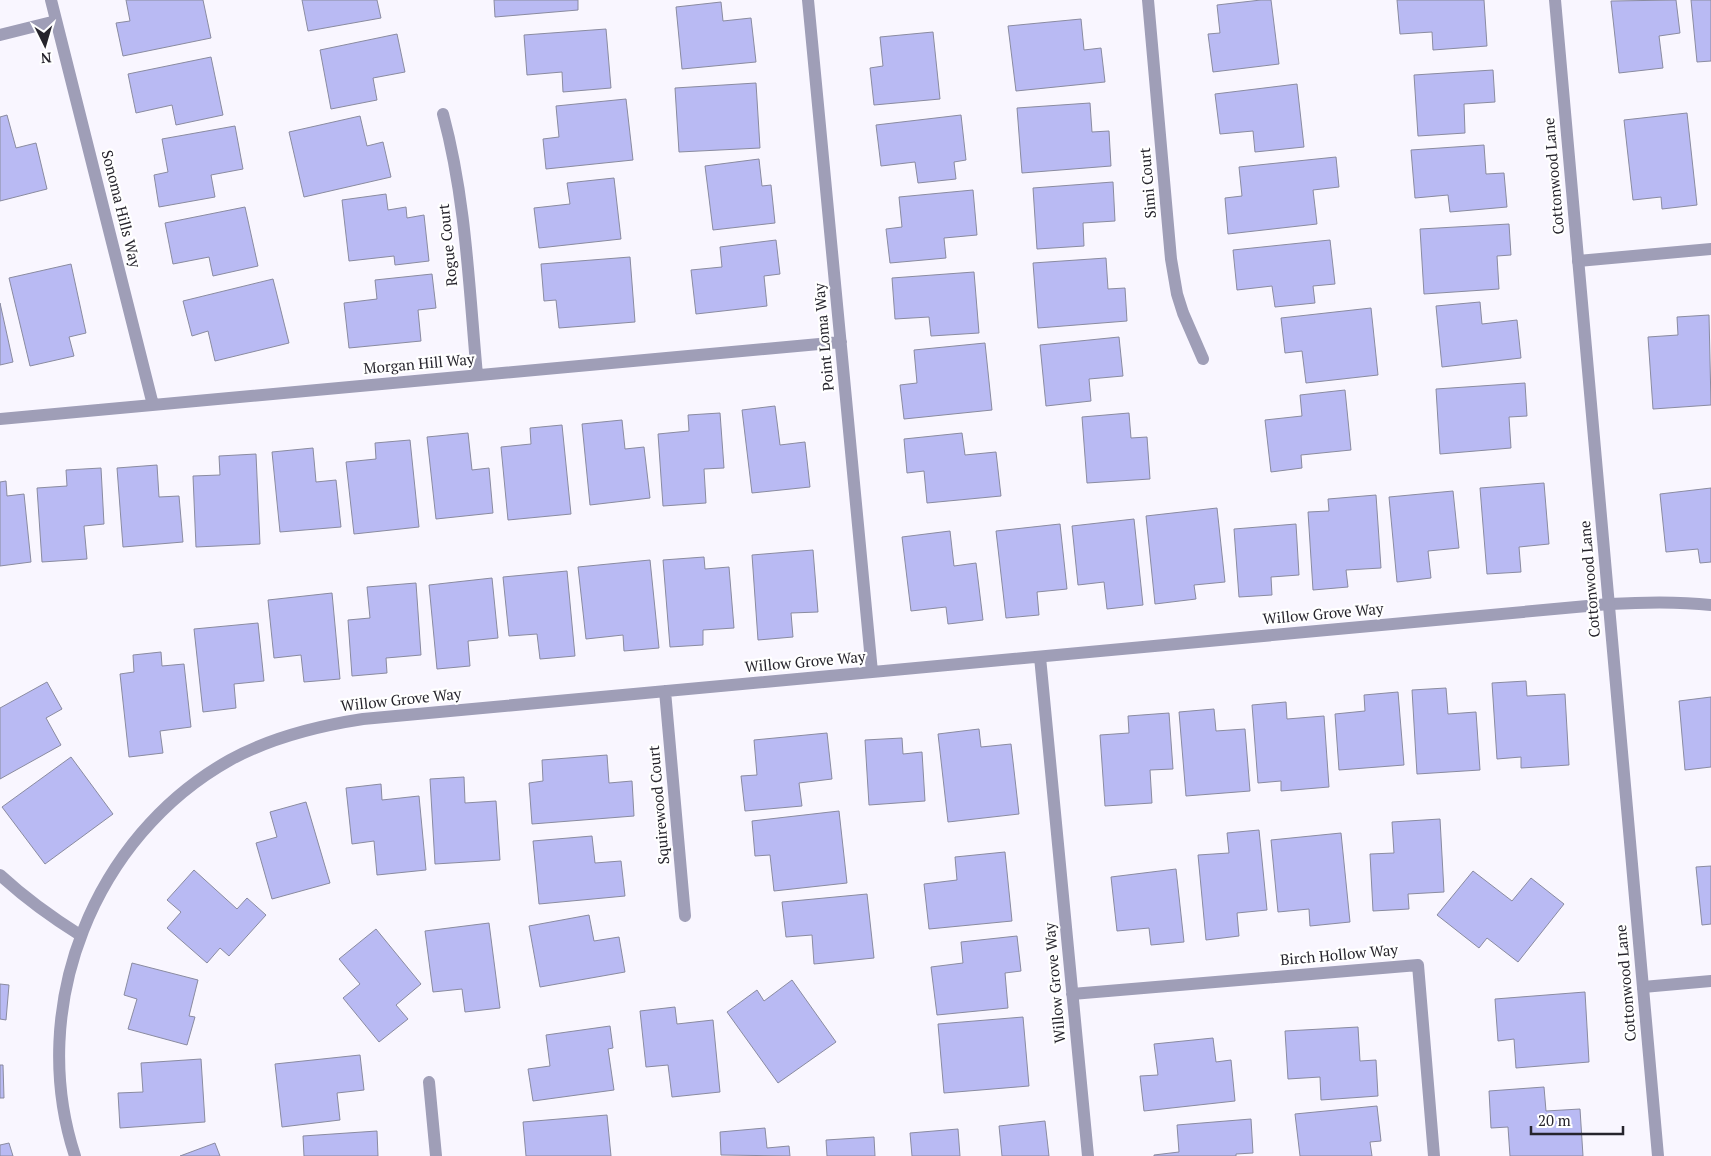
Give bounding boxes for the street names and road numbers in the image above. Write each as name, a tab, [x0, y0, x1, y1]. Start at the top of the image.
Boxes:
street label: Cottonwood Lane	[1538, 117, 1568, 235]
street label: Simi Court	[1134, 146, 1160, 219]
street label: Sonoma Hills Way	[98, 148, 146, 270]
street label: Rogue Court	[433, 202, 461, 287]
street label: Point Loma Way	[808, 282, 838, 392]
street label: Morgan Hill Way	[363, 348, 476, 378]
street label: Cottonwood Lane	[1574, 520, 1604, 638]
street label: Willow Grove Way	[1262, 598, 1384, 628]
street label: Willow Grove Way	[744, 646, 866, 676]
street label: Willow Grove Way	[340, 683, 463, 715]
street label: Squirewood Court	[643, 744, 673, 865]
street label: Willow Grove Way	[1039, 922, 1069, 1044]
street label: Cottonwood Lane	[1610, 924, 1640, 1042]
street label: Birch Hollow Way	[1279, 939, 1399, 969]

